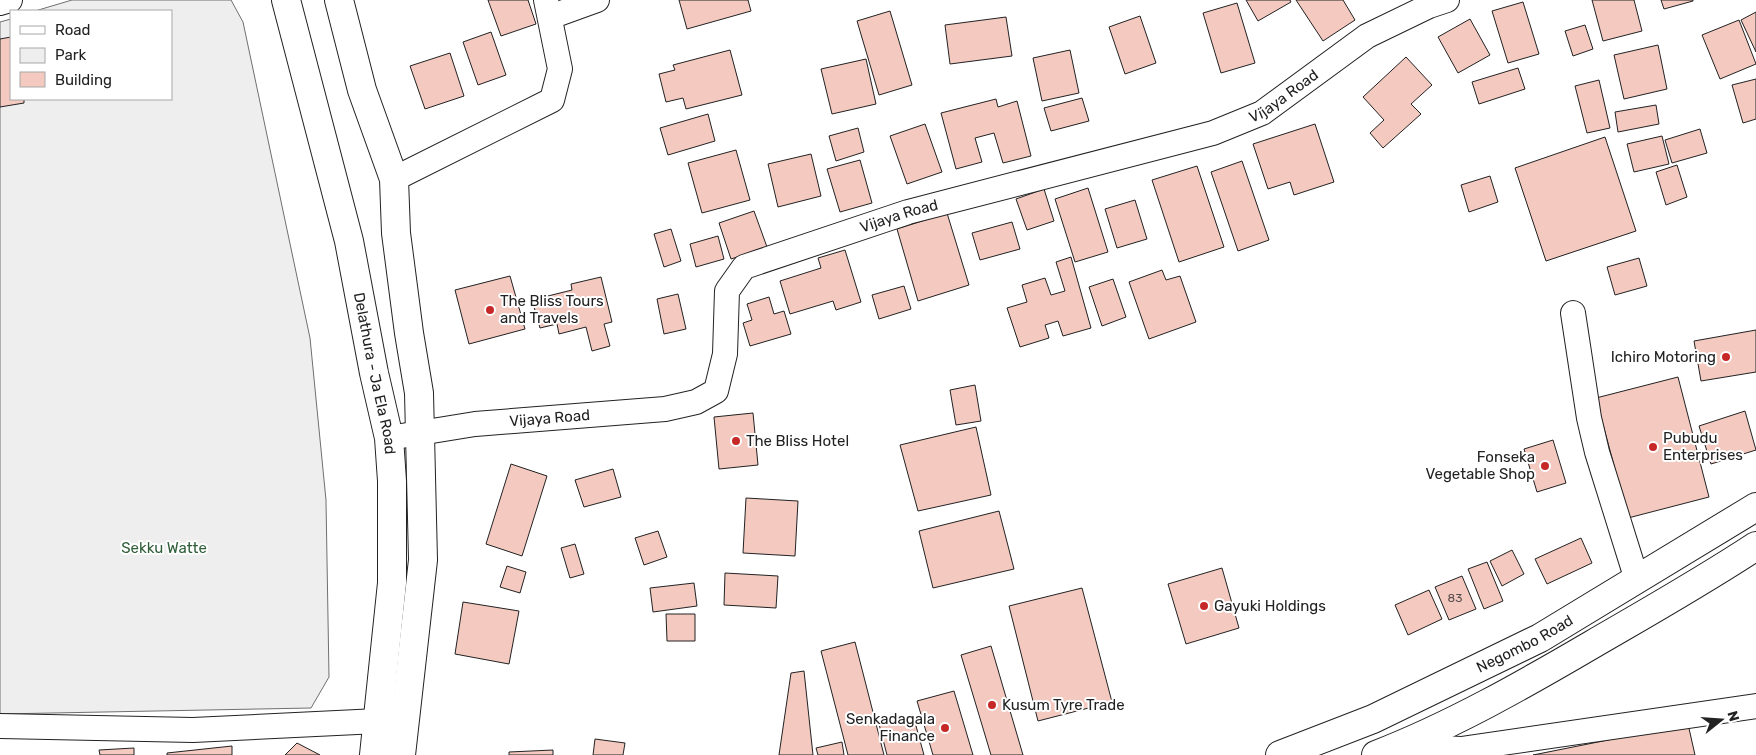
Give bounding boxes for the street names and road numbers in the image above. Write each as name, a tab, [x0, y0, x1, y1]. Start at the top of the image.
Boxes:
street label: Vijaya Road	[1246, 66, 1322, 126]
street label: Vijaya Road	[857, 196, 940, 237]
street label: Delathura - Ja Ela Road	[350, 291, 399, 455]
street label: Vijaya Road	[509, 406, 591, 430]
street label: Negombo Road	[1473, 611, 1576, 676]

